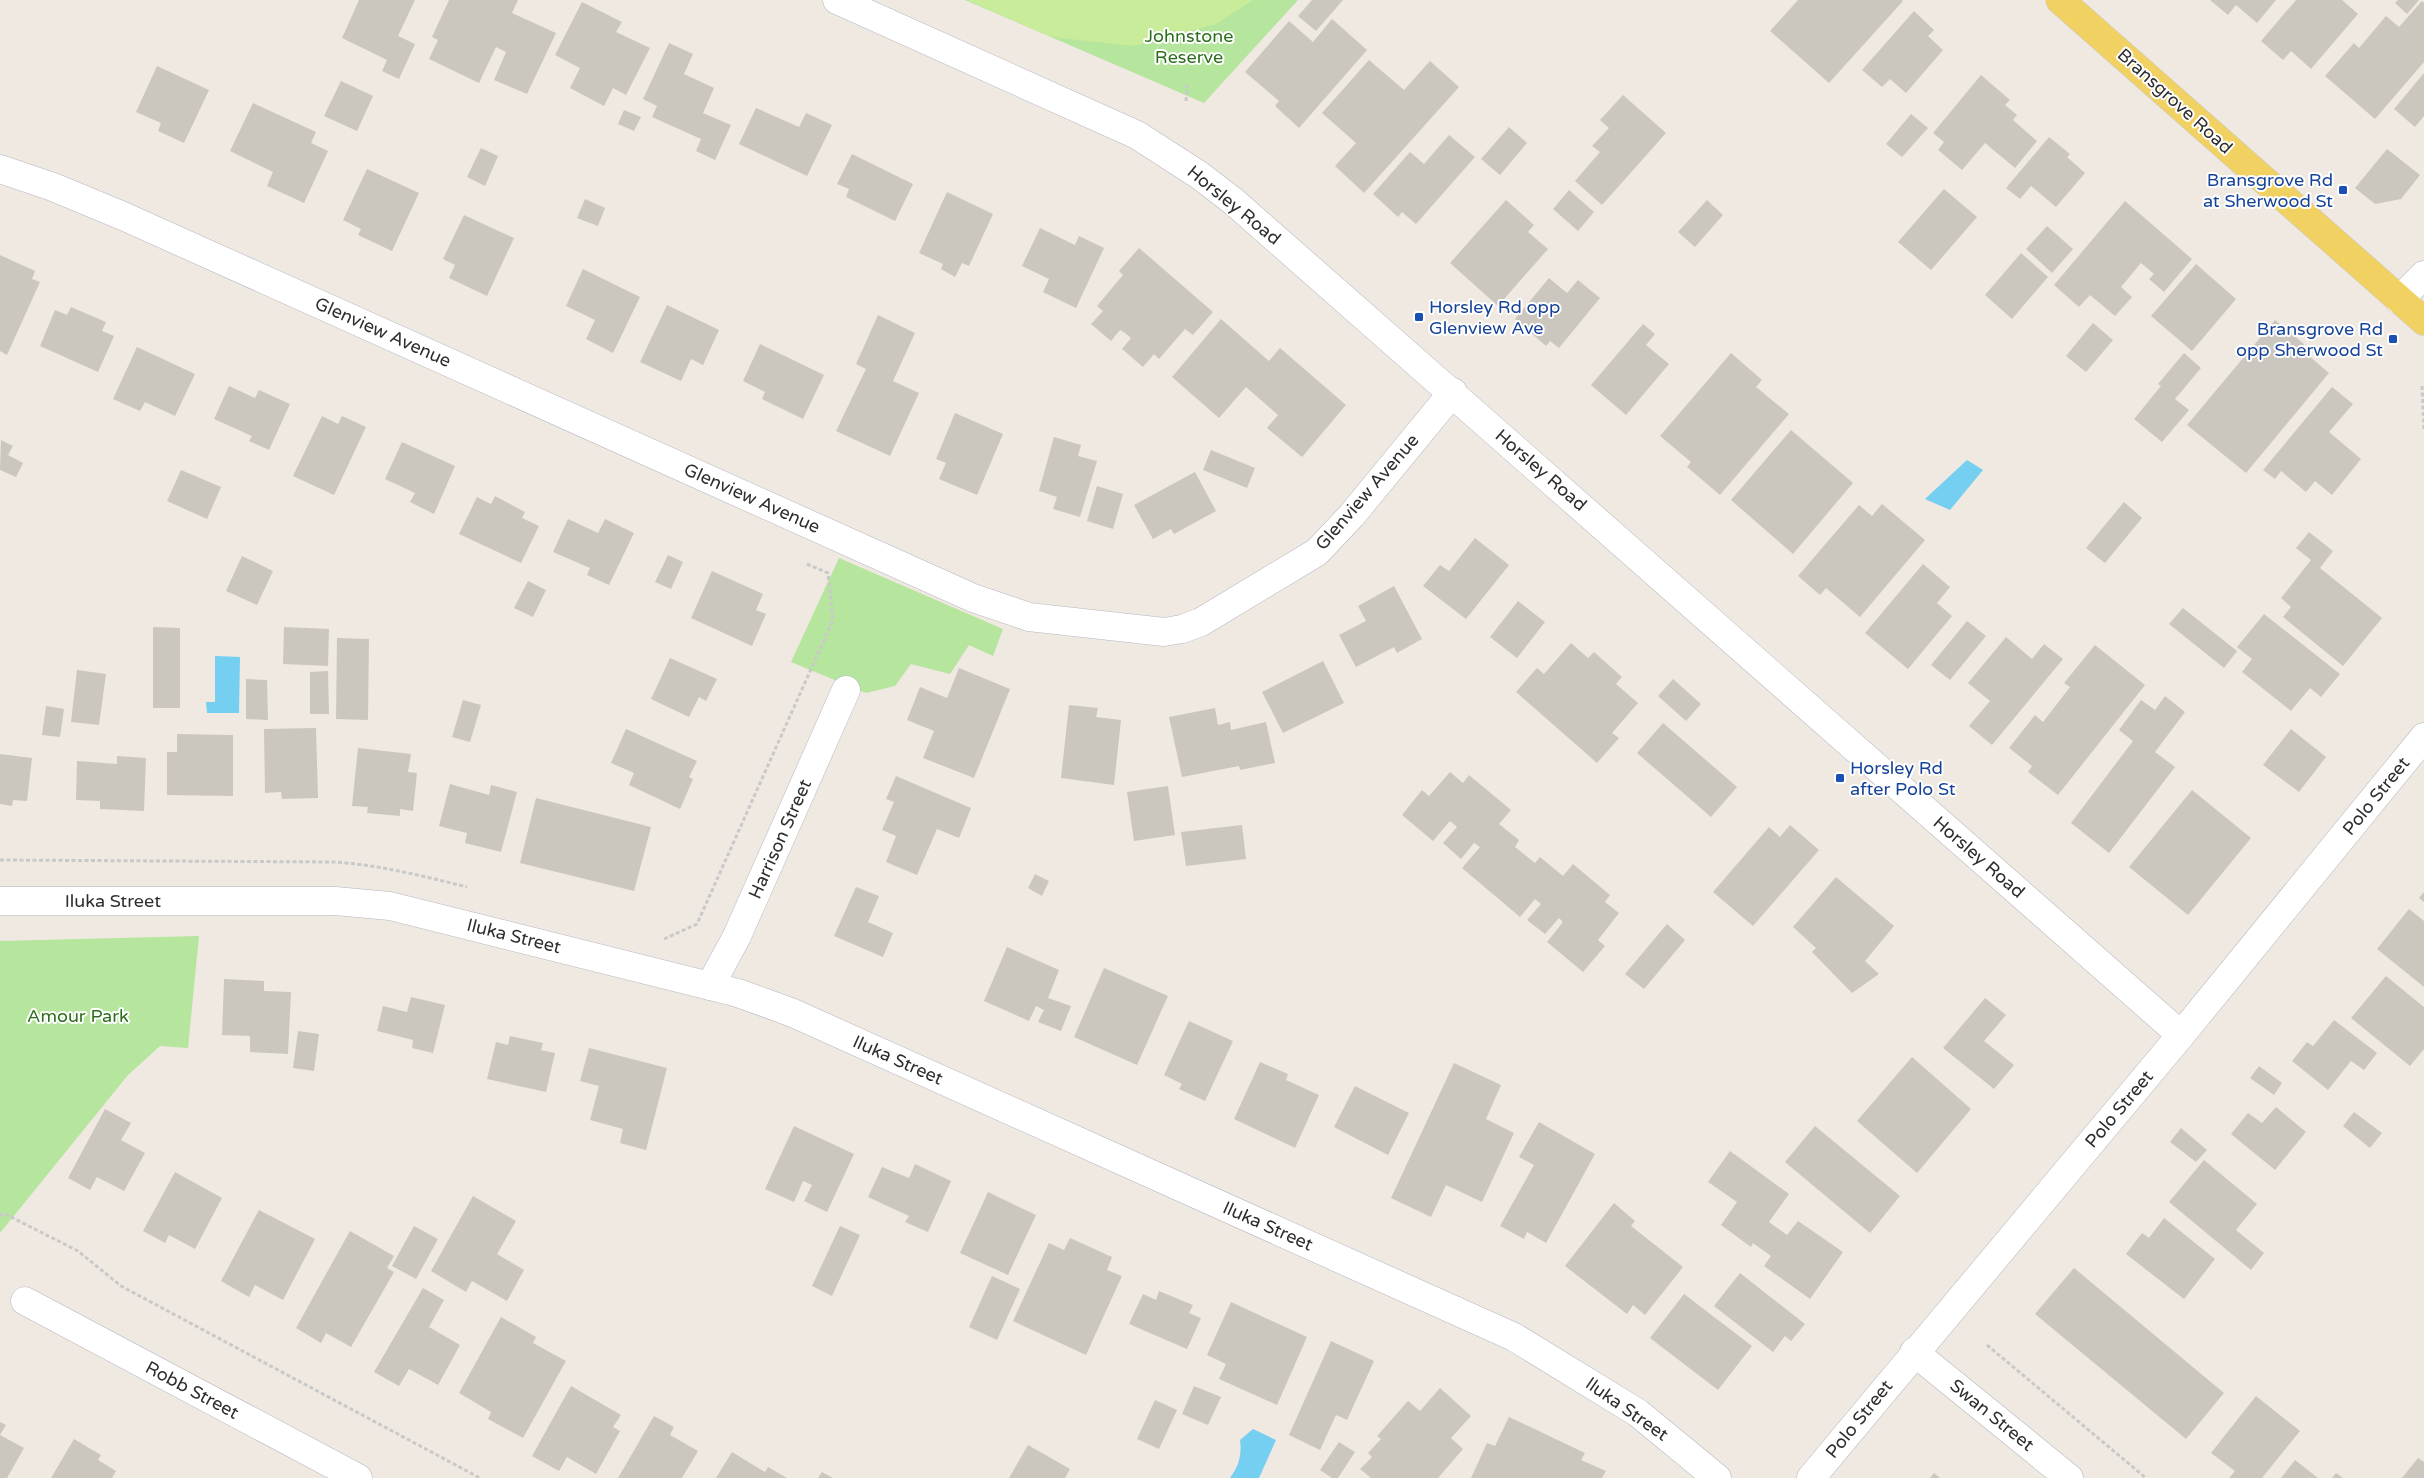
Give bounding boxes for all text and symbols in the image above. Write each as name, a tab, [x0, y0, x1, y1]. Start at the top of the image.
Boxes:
park label: Johnstone Reserve	[1145, 25, 1233, 68]
street label: Bransgrove Road	[2113, 44, 2237, 158]
street label: Horsley Road	[1183, 161, 1285, 249]
place label: Bransgrove Rd at Sherwood St	[2203, 169, 2333, 212]
marker: Bransgrove Rd at Sherwood St	[2337, 184, 2349, 196]
street label: Glenview Avenue	[312, 292, 454, 372]
place label: Horsley Rd opp Glenview Ave	[1429, 296, 1560, 339]
marker: Horsley Rd opp Glenview Ave	[1413, 311, 1425, 323]
place label: Bransgrove Rd opp Sherwood St	[2236, 318, 2383, 361]
marker: Bransgrove Rd opp Sherwood St	[2387, 333, 2399, 345]
street label: Horsley Road	[1491, 424, 1591, 516]
street label: Glenview Avenue	[1311, 429, 1423, 555]
street label: Glenview Avenue	[681, 458, 823, 538]
street label: Polo Street	[2338, 752, 2414, 840]
place label: Horsley Rd after Polo St	[1850, 757, 1956, 800]
marker: Horsley Rd after Polo St	[1834, 772, 1846, 784]
street label: Harrison Street	[744, 776, 816, 902]
street label: Horsley Road	[1929, 811, 2029, 903]
street label: Iluka Street	[65, 890, 161, 912]
street label: Iluka Street	[465, 914, 563, 958]
park label: Amour Park	[27, 1005, 129, 1027]
street label: Iluka Street	[850, 1030, 947, 1090]
street label: Polo Street	[2080, 1066, 2158, 1152]
street label: Iluka Street	[1220, 1196, 1317, 1256]
street label: Robb Street	[142, 1356, 243, 1424]
street label: Iluka Street	[1581, 1372, 1673, 1446]
street label: Swan Street	[1945, 1374, 2039, 1456]
street label: Polo Street	[1821, 1375, 1897, 1463]

